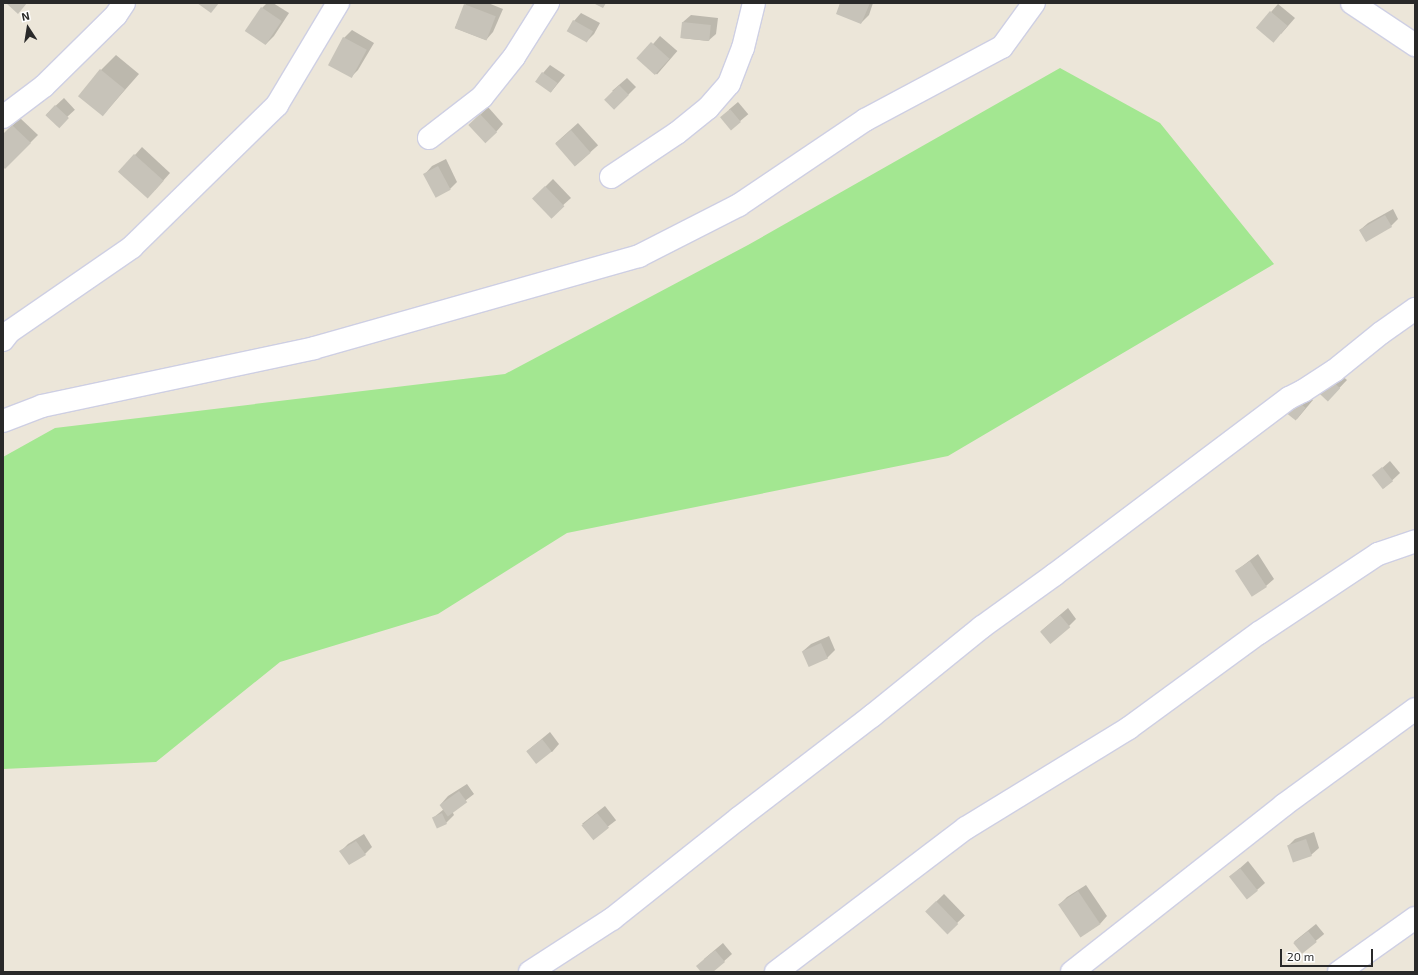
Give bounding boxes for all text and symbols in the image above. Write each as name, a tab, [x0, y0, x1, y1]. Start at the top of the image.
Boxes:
north arrow	[8, 8, 48, 48]
text: N	[20, 9, 31, 23]
scale bar	[1282, 941, 1375, 967]
text: 20 m	[1287, 949, 1314, 963]

